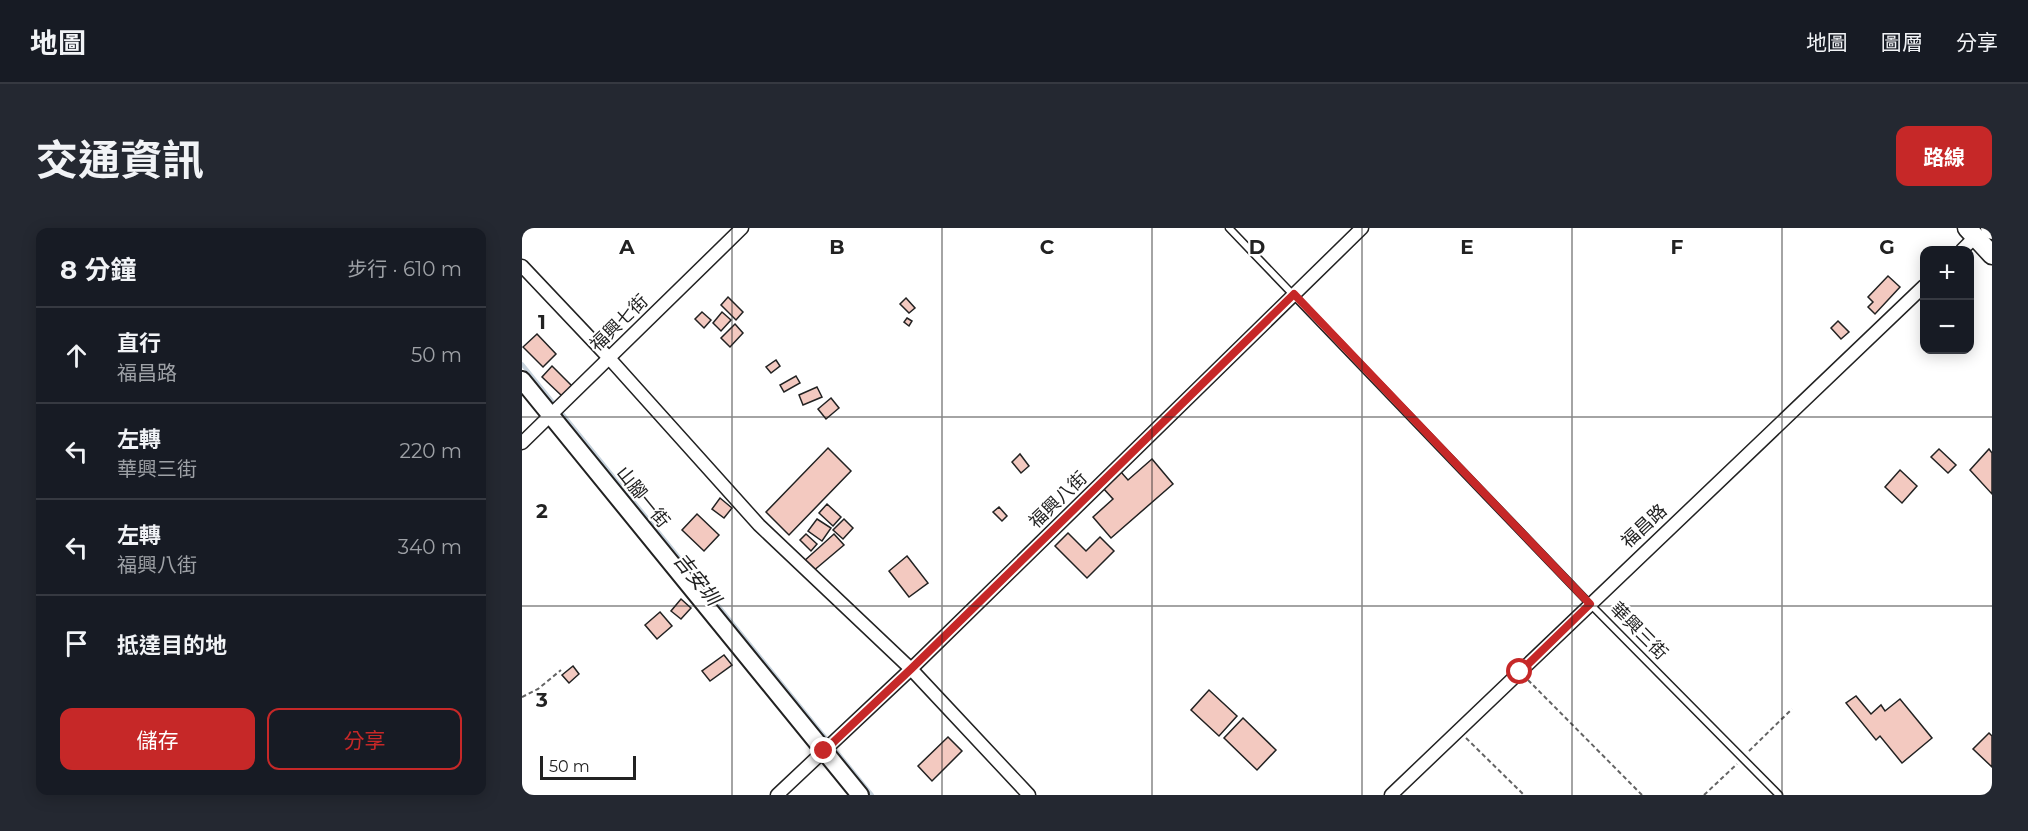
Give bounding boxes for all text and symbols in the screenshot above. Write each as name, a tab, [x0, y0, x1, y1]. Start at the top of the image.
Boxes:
text: 地圖	[30, 26, 86, 60]
text: 地圖	[1806, 30, 1848, 55]
text: 圖層	[1881, 30, 1923, 55]
text: 分享	[1956, 30, 1998, 55]
button: 路線	[1896, 126, 1992, 186]
text: 交通資訊	[36, 134, 204, 186]
text: A	[618, 235, 635, 259]
text: B	[829, 235, 845, 259]
text: C	[1040, 235, 1055, 259]
text: D	[1249, 235, 1265, 259]
text: E	[1460, 235, 1474, 259]
text: F	[1671, 235, 1684, 259]
text: G	[1879, 235, 1895, 259]
map controls	[1920, 246, 1974, 354]
button: +	[1920, 246, 1974, 300]
text: 8 分鐘	[60, 254, 137, 286]
text: 步行 · 610 m	[347, 257, 462, 281]
street label: 福興七街	[585, 290, 653, 356]
button: −	[1920, 300, 1974, 354]
text: 1	[538, 310, 546, 334]
text: 直行	[117, 330, 161, 357]
icon: ahead	[60, 339, 93, 372]
text: 50 m	[411, 343, 462, 367]
text: 福昌路	[117, 361, 177, 385]
text: 左轉	[117, 426, 161, 453]
icon: left	[60, 435, 93, 468]
text: 220 m	[400, 439, 462, 463]
text: 華興三街	[117, 457, 197, 481]
street label: 山腳一街	[612, 462, 674, 532]
street label: 福興八街	[1024, 467, 1092, 533]
text: 2	[536, 499, 548, 523]
street label: 福昌路	[1617, 500, 1671, 552]
text: 左轉	[117, 522, 161, 549]
icon: left	[60, 531, 93, 564]
text: 340 m	[398, 535, 462, 559]
water label: 吉安圳	[669, 548, 727, 612]
text: 福興八街	[117, 553, 197, 577]
street label: 華興三街	[1606, 598, 1672, 664]
icon: arrive	[60, 627, 93, 660]
text: 抵達目的地	[117, 632, 227, 659]
route start	[1506, 658, 1532, 684]
text: 3	[535, 688, 548, 712]
button: 儲存	[60, 708, 255, 770]
button: 分享	[267, 708, 462, 770]
route end	[810, 737, 836, 763]
scale bar	[540, 753, 636, 780]
text: 50 m	[549, 757, 590, 776]

